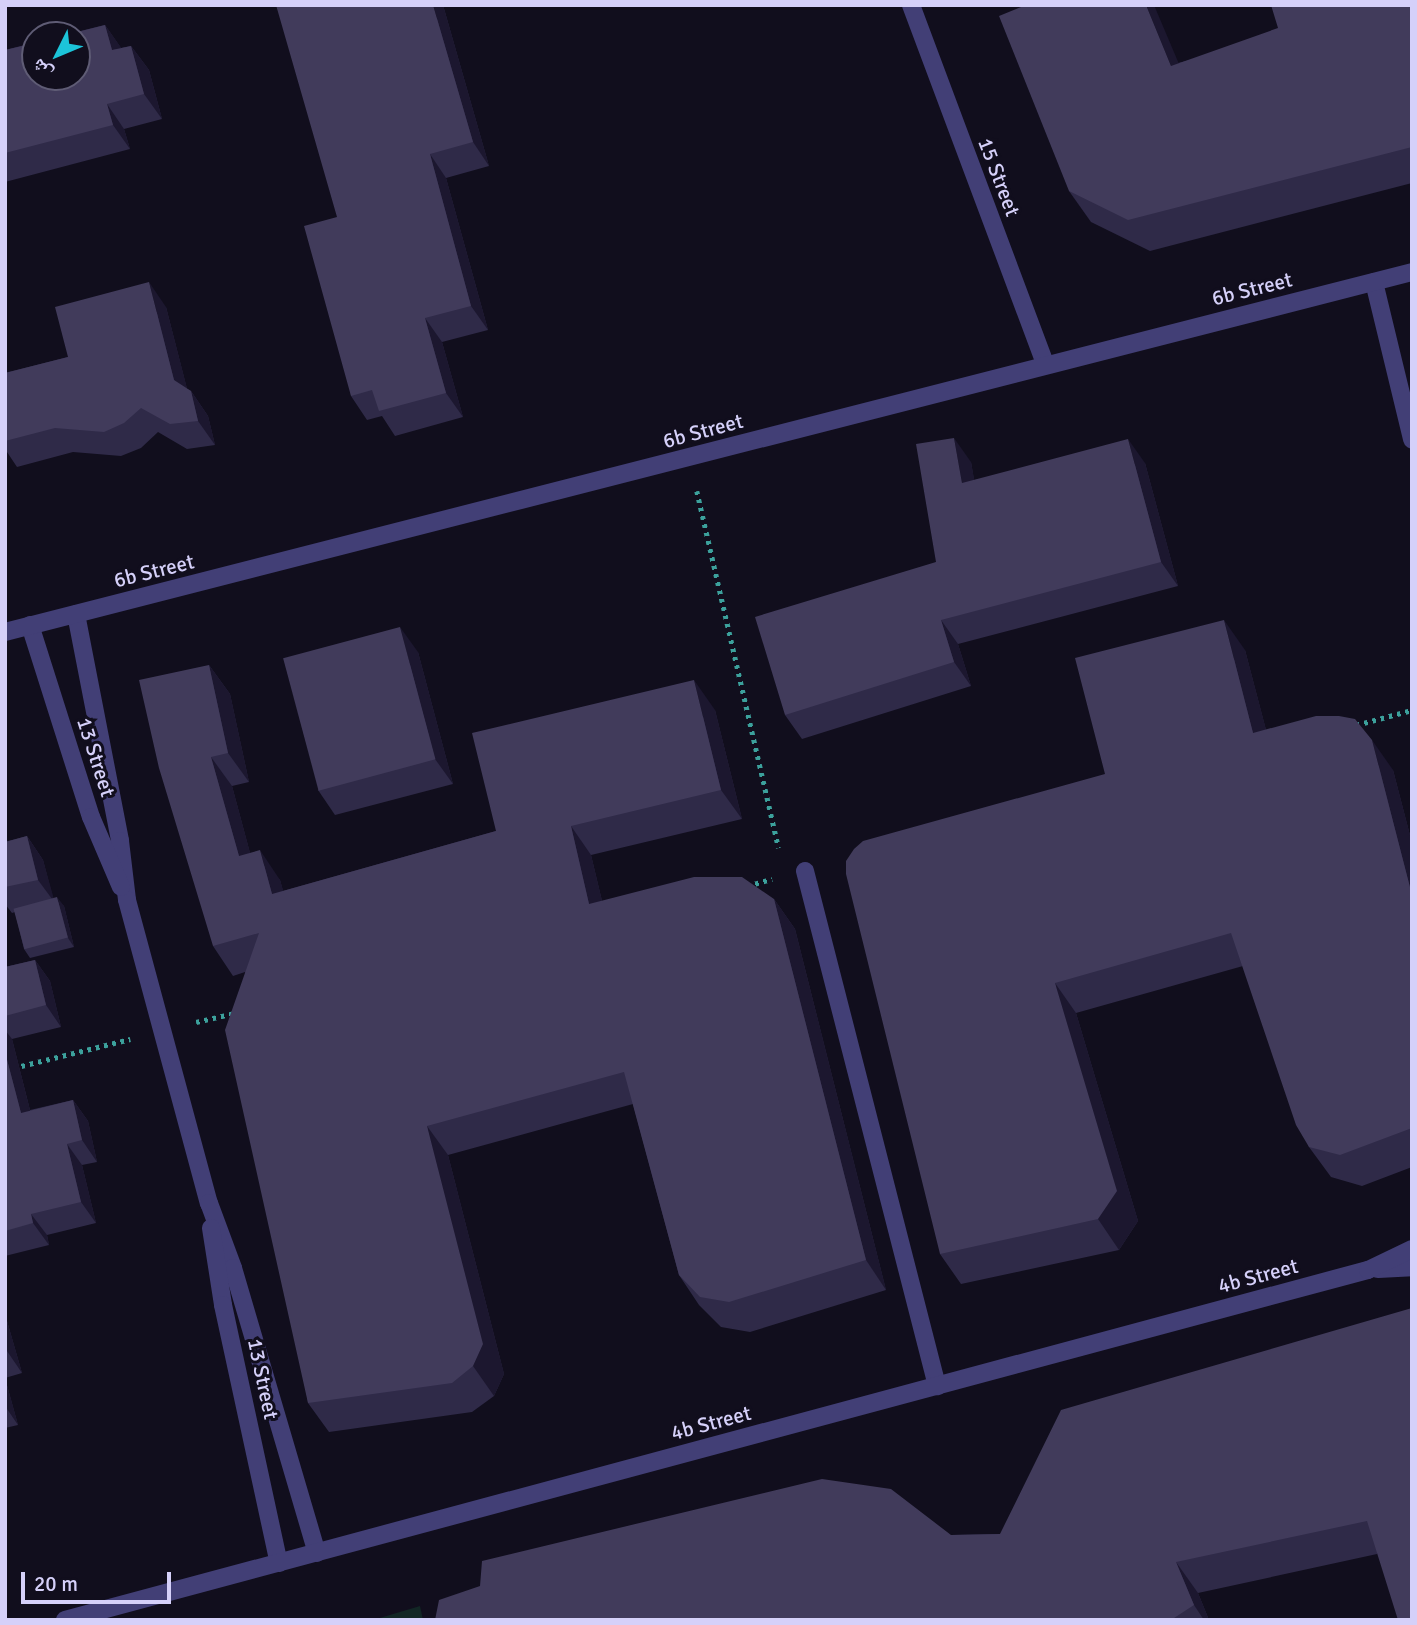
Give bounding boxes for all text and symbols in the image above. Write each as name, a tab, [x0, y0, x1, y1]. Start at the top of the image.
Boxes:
north arrow	[21, 21, 91, 91]
text: ش	[26, 53, 58, 85]
street label: 15 Street	[973, 134, 1025, 220]
street label: 6b Street	[1209, 267, 1295, 311]
street label: 6b Street	[660, 408, 746, 454]
street label: 6b Street	[111, 549, 197, 593]
street label: 13 Street	[71, 714, 121, 800]
street label: 4b Street	[1215, 1253, 1301, 1299]
street label: 13 Street	[242, 1336, 284, 1422]
street label: 4b Street	[668, 1400, 754, 1446]
scale bar	[24, 1558, 175, 1602]
text: 20 m	[34, 1571, 78, 1597]

